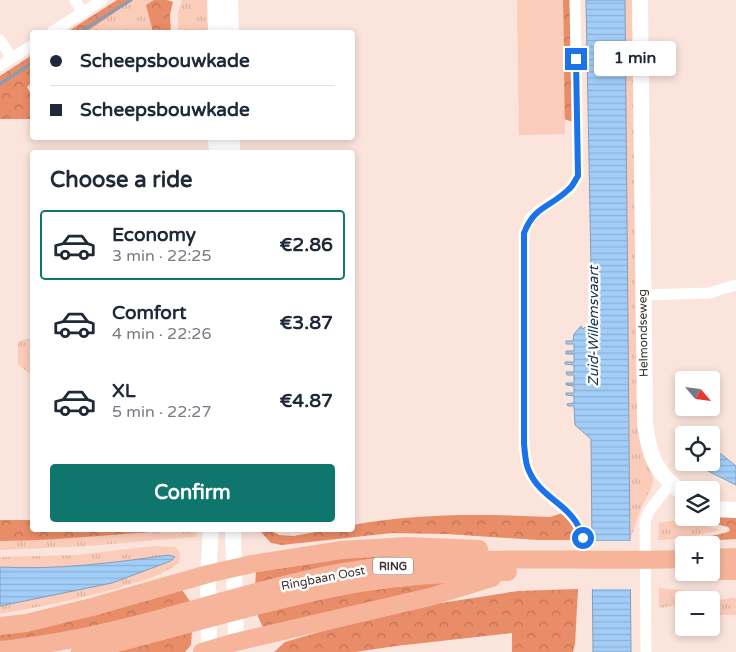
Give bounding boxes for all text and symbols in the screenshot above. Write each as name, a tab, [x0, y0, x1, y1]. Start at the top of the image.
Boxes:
callout: 1 min	[594, 42, 676, 76]
route end	[565, 48, 587, 70]
text: 1 min	[614, 48, 656, 68]
text: Scheepsbouwkade	[80, 50, 250, 72]
text: Scheepsbouwkade	[80, 99, 250, 121]
text: Choose a ride	[50, 167, 193, 193]
icon: car	[52, 223, 97, 268]
text: Economy	[112, 224, 196, 246]
text: €2.86	[279, 234, 333, 256]
text: 3 min · 22:25	[112, 246, 211, 266]
water label: Zuid-Willemsvaart	[585, 264, 602, 386]
street label: Helmondseweg	[635, 289, 651, 377]
icon: car	[52, 301, 97, 346]
text: Comfort	[112, 302, 186, 324]
text: €3.87	[279, 312, 333, 334]
text: 4 min · 22:26	[112, 324, 211, 344]
north arrow	[675, 371, 720, 416]
map controls	[675, 371, 720, 636]
icon: car	[52, 379, 97, 424]
text: XL	[112, 380, 136, 402]
text: €4.87	[279, 390, 333, 412]
text: 5 min · 22:27	[112, 402, 211, 422]
button: locate	[675, 426, 720, 471]
button: Confirm	[50, 464, 335, 522]
button: layers	[675, 481, 720, 526]
route start	[572, 527, 594, 549]
button: +	[675, 536, 720, 581]
road number: RING	[373, 558, 413, 574]
street label: Ringbaan Oost	[280, 563, 366, 593]
button: −	[675, 591, 720, 636]

